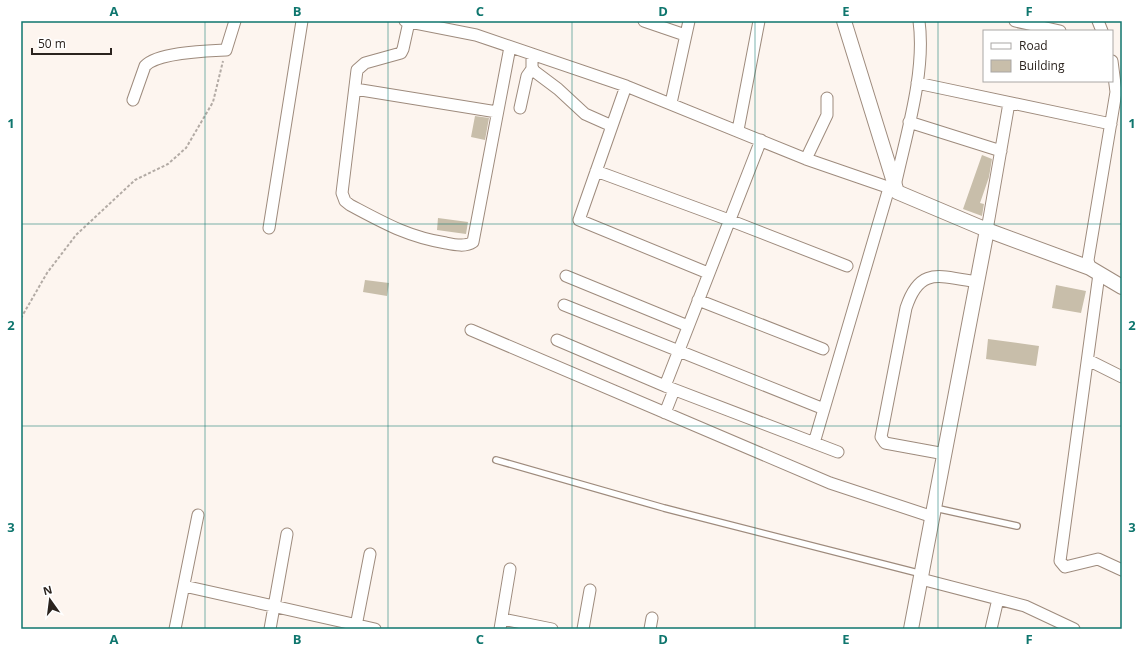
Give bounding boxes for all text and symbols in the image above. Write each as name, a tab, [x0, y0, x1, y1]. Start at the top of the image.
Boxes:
text: A	[110, 2, 119, 20]
text: B	[293, 2, 302, 20]
text: C	[476, 2, 484, 20]
text: D	[658, 2, 668, 20]
text: E	[842, 2, 850, 20]
text: F	[1025, 2, 1033, 20]
scale bar	[32, 30, 111, 56]
legend	[983, 30, 1113, 82]
text: 50 m	[38, 35, 66, 52]
text: Road	[1019, 37, 1048, 54]
text: Building	[1019, 57, 1065, 74]
text: 1	[7, 114, 15, 132]
text: 1	[1128, 114, 1136, 132]
text: 2	[7, 316, 15, 334]
text: 2	[1128, 316, 1136, 334]
text: 3	[7, 518, 15, 536]
text: 3	[1128, 518, 1136, 536]
north arrow	[30, 580, 70, 620]
text: N	[41, 581, 54, 598]
text: A	[110, 630, 119, 648]
text: B	[293, 630, 302, 648]
text: C	[476, 630, 484, 648]
text: D	[658, 630, 668, 648]
text: E	[842, 630, 850, 648]
text: F	[1025, 630, 1033, 648]

